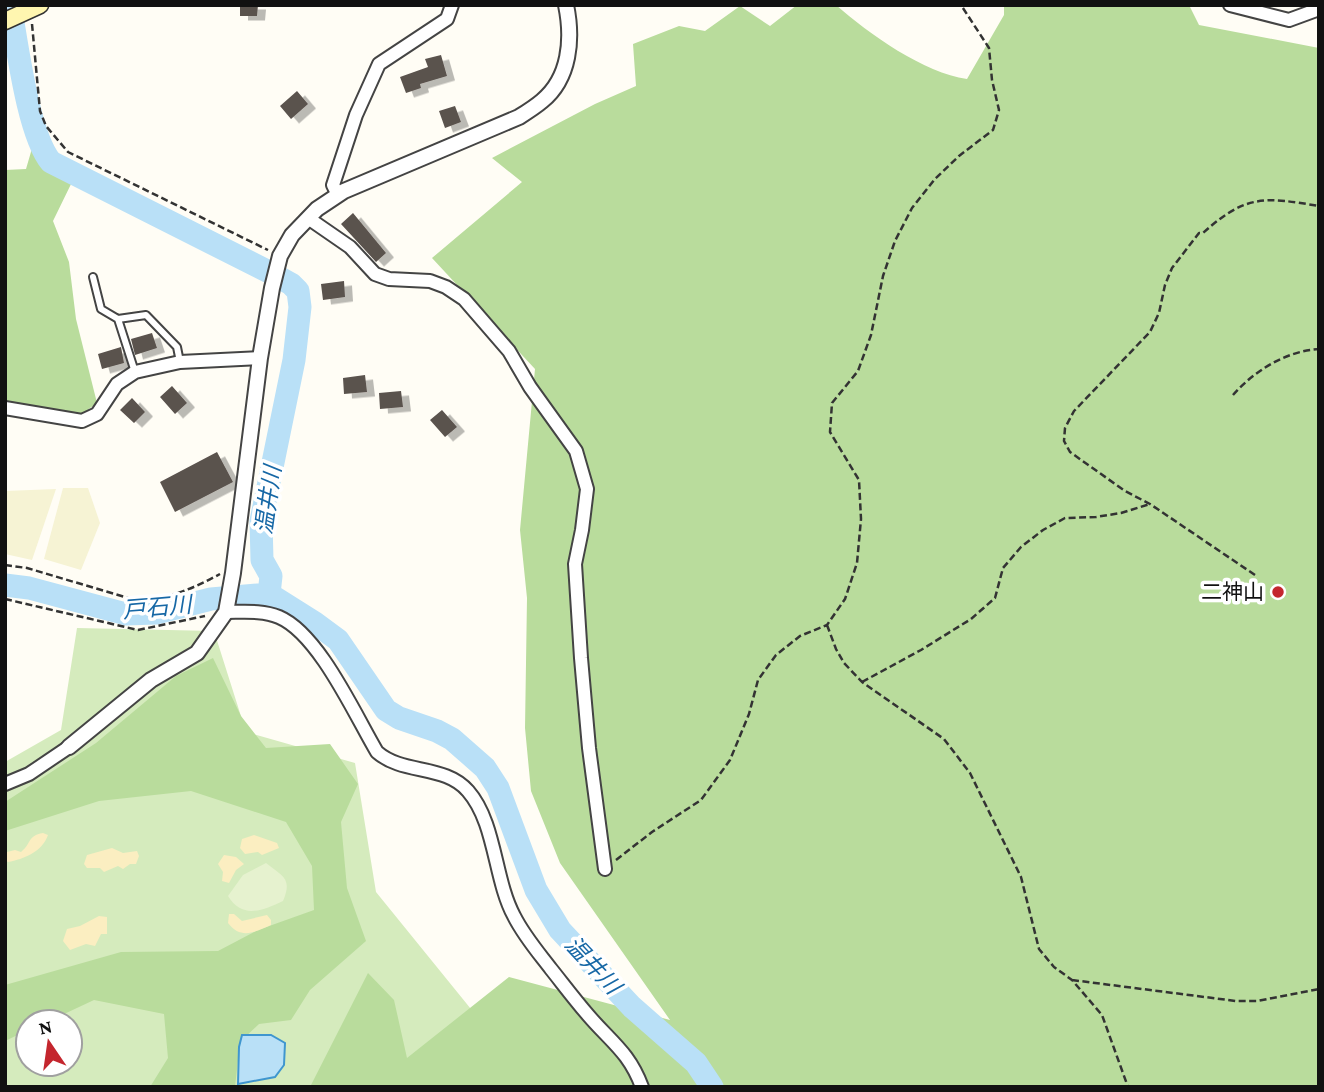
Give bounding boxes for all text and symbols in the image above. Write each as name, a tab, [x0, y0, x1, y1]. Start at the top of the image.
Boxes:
water label: 温井川	[250, 461, 286, 536]
place label: 二神山	[1201, 580, 1264, 604]
marker: 二神山	[1270, 584, 1286, 600]
water label: 戸石川	[121, 591, 195, 623]
water label: 温井川	[560, 931, 628, 1001]
north arrow	[14, 1008, 84, 1078]
text: N	[37, 1015, 54, 1039]

